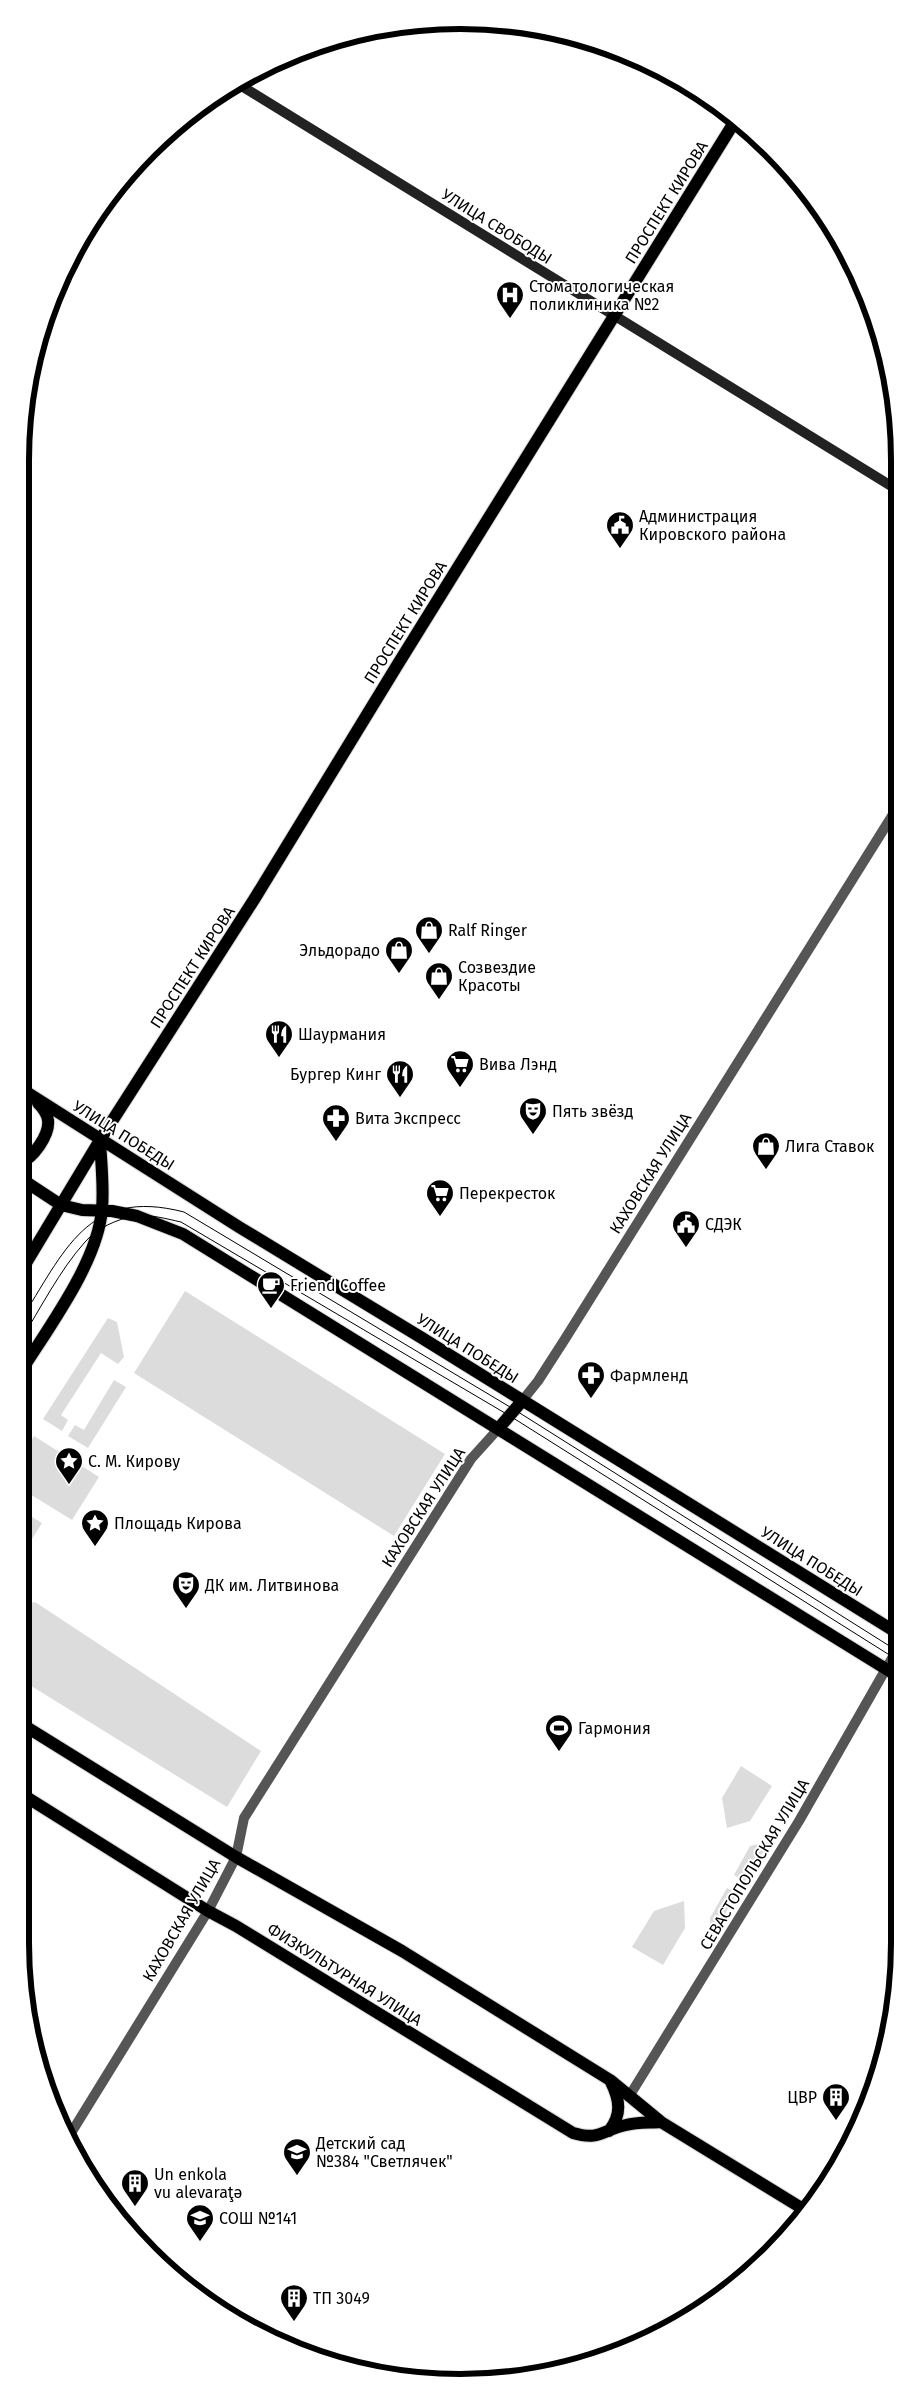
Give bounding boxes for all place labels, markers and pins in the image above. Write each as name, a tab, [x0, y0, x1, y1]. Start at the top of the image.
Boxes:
place label: Стоматологическая поликлиника №2	[529, 277, 674, 314]
hospital icon: Стоматологическая поликлиника №2	[495, 280, 525, 319]
place label: Администрация Кировского района	[639, 507, 786, 544]
public building icon: Администрация Кировского района	[605, 510, 635, 549]
shop icon: Ralf Ringer	[414, 915, 444, 954]
place label: Ralf Ringer	[448, 921, 528, 940]
shop icon: Эльдорадо	[384, 935, 414, 974]
place label: Эльдорадо	[300, 941, 380, 960]
place label: Созвездие Красоты	[458, 958, 536, 995]
shop icon: Созвездие Красоты	[424, 961, 454, 1000]
restaurant icon: Шаурмания	[264, 1019, 294, 1058]
place label: Шаурмания	[298, 1025, 386, 1044]
supermarket icon: Вива Лэнд	[445, 1049, 475, 1088]
place label: Вива Лэнд	[479, 1055, 557, 1074]
restaurant icon: Бургер Кинг	[385, 1059, 415, 1098]
place label: Бургер Кинг	[290, 1065, 381, 1084]
theatre icon: Пять звёзд	[518, 1096, 548, 1135]
place label: Пять звёзд	[552, 1102, 633, 1121]
pharmacy icon: Вита Экспресс	[321, 1103, 351, 1142]
place label: Вита Экспресс	[355, 1109, 461, 1128]
shop icon: Лига Ставок	[751, 1131, 781, 1170]
place label: Лига Ставок	[785, 1137, 875, 1156]
supermarket icon: Перекресток	[425, 1178, 455, 1217]
place label: Перекресток	[459, 1184, 556, 1203]
public building icon: СДЭК	[671, 1209, 701, 1248]
place label: СДЭК	[705, 1215, 742, 1234]
cafe icon: Friend Coffee	[256, 1270, 286, 1309]
place label: Friend Coffee	[290, 1276, 386, 1295]
pharmacy icon: Фармленд	[576, 1360, 606, 1399]
place label: Фармленд	[610, 1366, 688, 1385]
place icon: С. М. Кирову	[54, 1446, 84, 1485]
place label: С. М. Кирову	[88, 1452, 180, 1471]
place icon: Площадь Кирова	[80, 1508, 110, 1547]
place label: Площадь Кирова	[114, 1514, 242, 1533]
theatre icon: ДК им. Литвинова	[171, 1570, 201, 1609]
place label: ДК им. Литвинова	[204, 1576, 339, 1595]
sports icon: Гармония	[544, 1713, 574, 1752]
place label: Гармония	[578, 1719, 651, 1738]
building icon: ЦВР	[821, 2082, 851, 2121]
place label: ЦВР	[787, 2088, 817, 2107]
place label: Детский сад №384 "Светлячек"	[315, 2134, 453, 2171]
school or university icon: Детский сад №384 "Светлячек"	[282, 2137, 312, 2176]
place label: Un enkola vu alevaraţə	[154, 2165, 242, 2203]
building icon: Un enkola vu alevaraţə	[120, 2168, 150, 2207]
school or university icon: СОШ №141	[185, 2203, 215, 2242]
place label: СОШ №141	[219, 2209, 297, 2228]
building icon: ТП 3049	[279, 2283, 309, 2322]
place label: ТП 3049	[313, 2289, 370, 2308]

